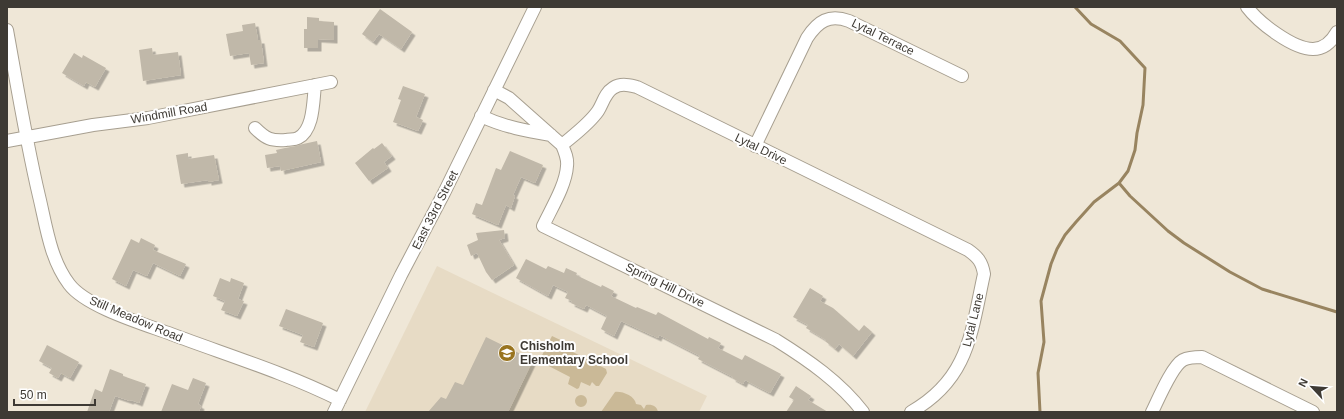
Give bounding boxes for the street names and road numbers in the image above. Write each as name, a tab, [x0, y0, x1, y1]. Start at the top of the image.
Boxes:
street label: Lytal Terrace	[849, 16, 917, 58]
street label: Windmill Road	[130, 99, 208, 127]
street label: Lytal Drive	[733, 130, 790, 168]
street label: East 33rd Street	[409, 168, 461, 252]
street label: Spring Hill Drive	[623, 260, 707, 310]
street label: Lytal Lane	[960, 291, 987, 348]
street label: Still Meadow Road	[87, 293, 185, 345]

